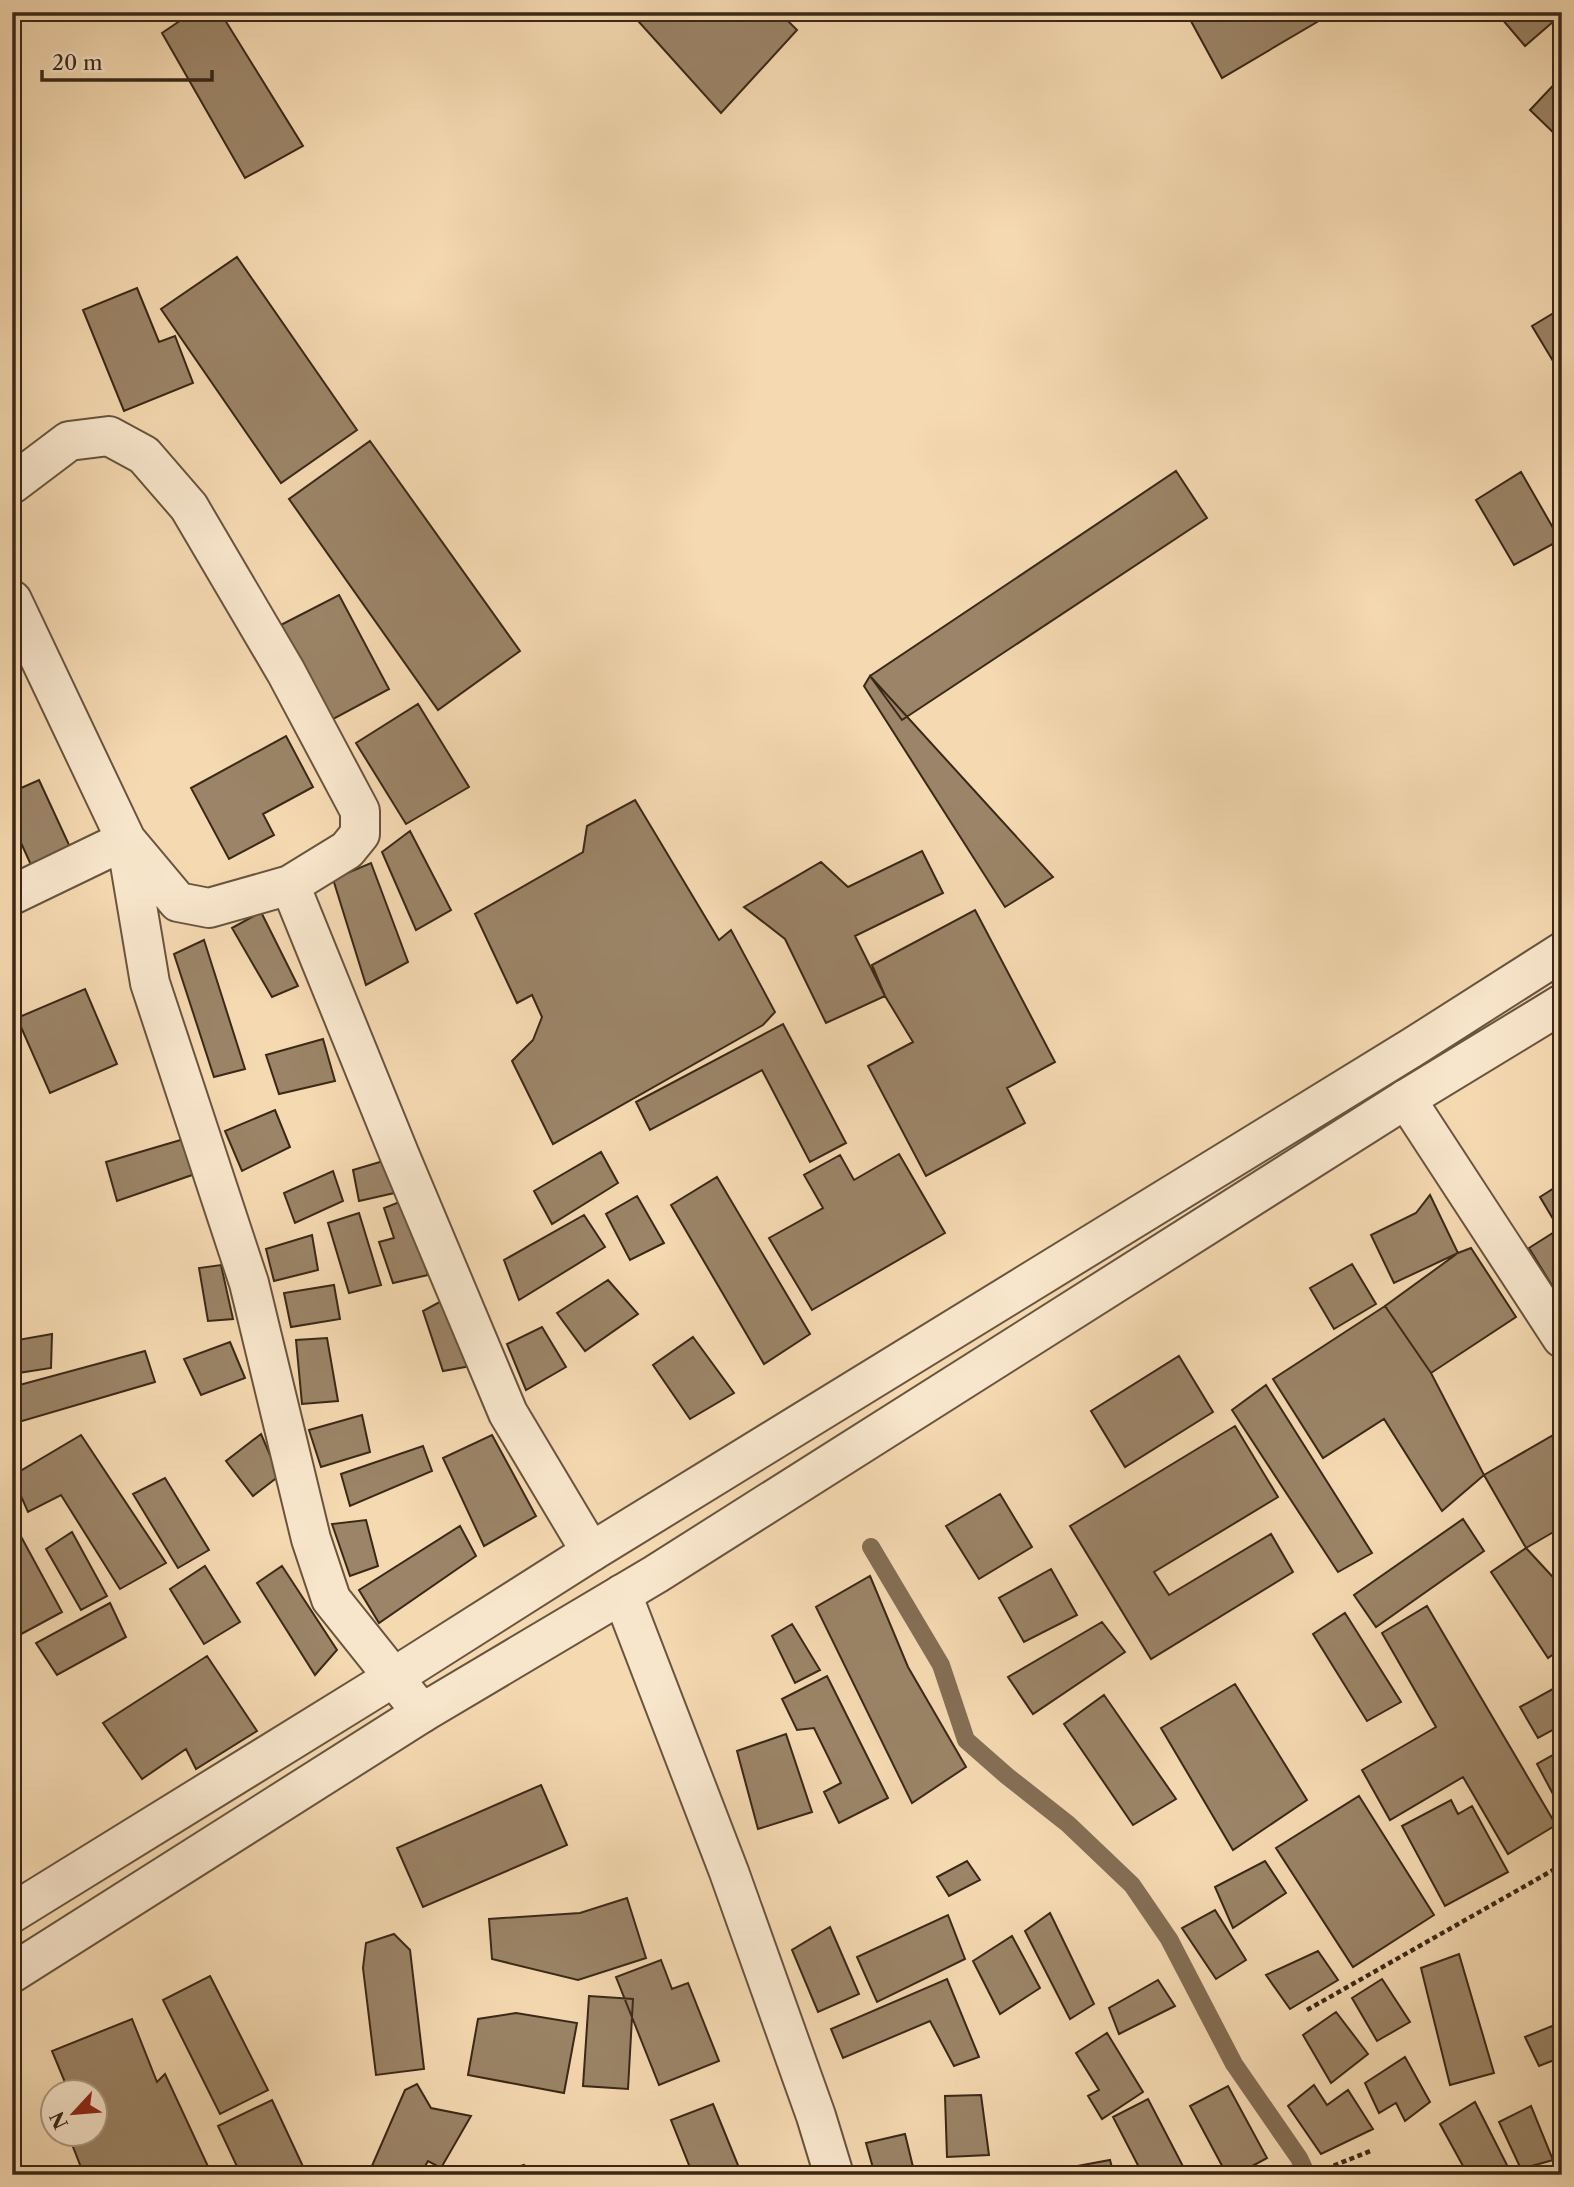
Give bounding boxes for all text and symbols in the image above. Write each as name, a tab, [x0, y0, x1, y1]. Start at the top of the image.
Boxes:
scale bar	[42, 38, 212, 82]
text: 20 m	[52, 50, 103, 75]
north arrow	[38, 2078, 108, 2148]
text: N	[45, 2108, 73, 2133]

